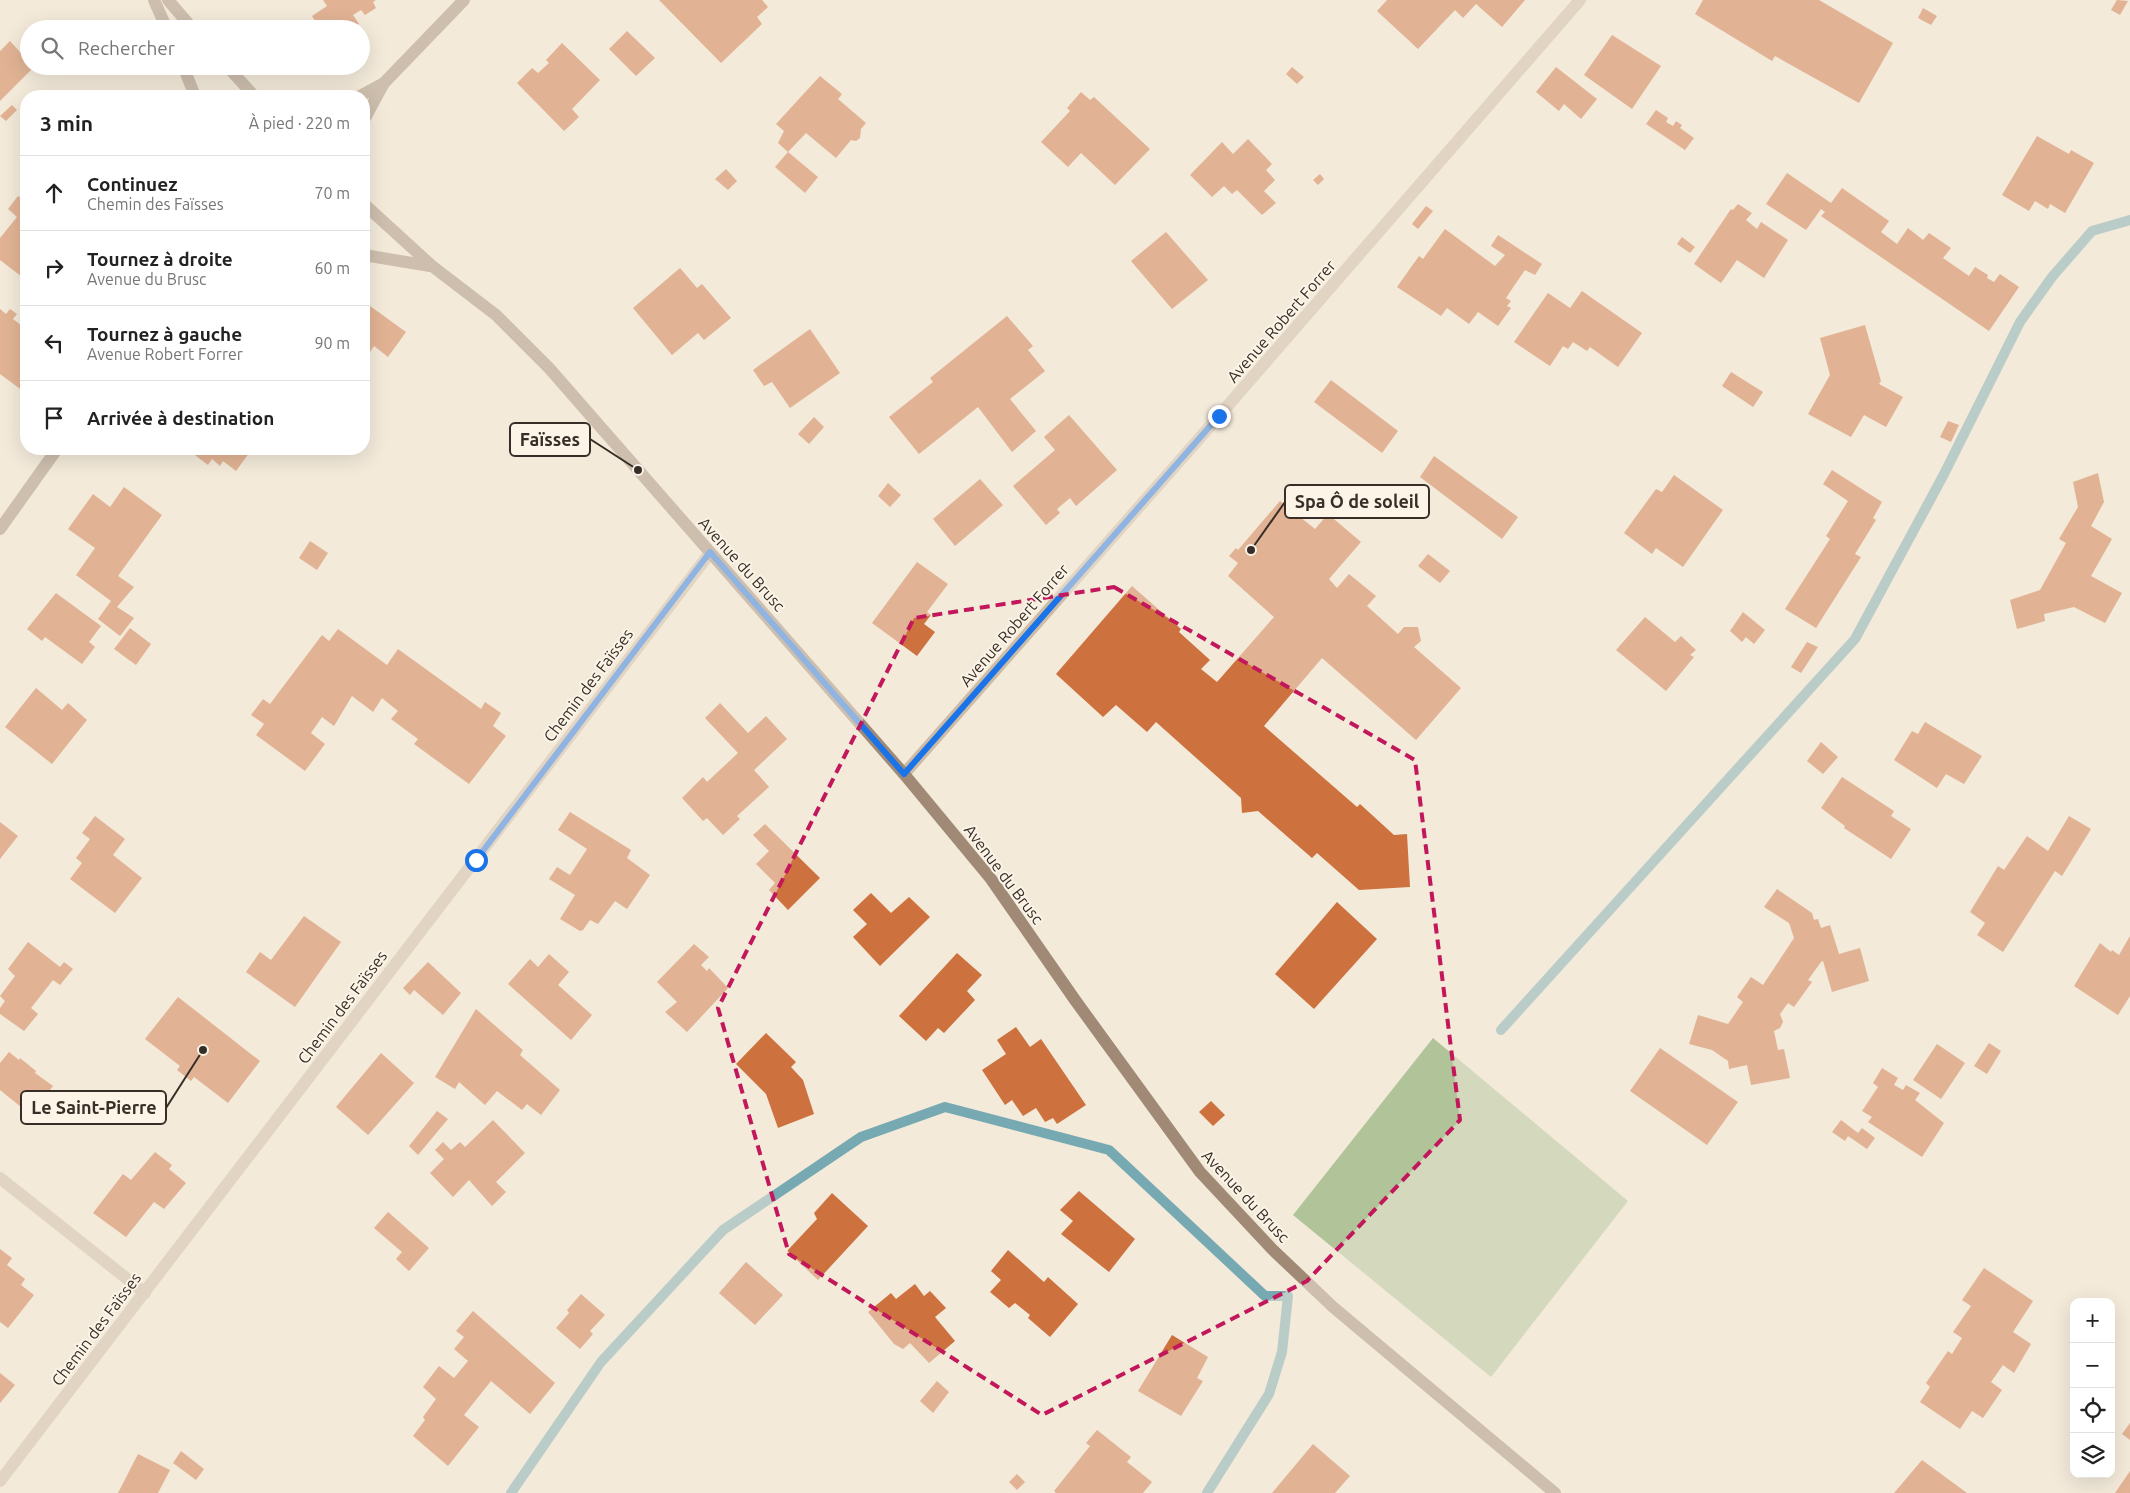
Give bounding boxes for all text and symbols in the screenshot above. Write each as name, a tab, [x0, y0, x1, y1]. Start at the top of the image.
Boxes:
search box	[20, 20, 370, 75]
icon: search	[38, 34, 66, 62]
text: Rechercher	[78, 37, 175, 59]
text: 3 min	[40, 111, 93, 135]
text: À pied · 220 m	[249, 114, 350, 132]
text: Continuez	[87, 173, 177, 195]
icon: ahead	[40, 179, 68, 207]
text: 70 m	[314, 184, 350, 202]
text: Chemin des Faïsses	[87, 195, 224, 213]
text: Tournez à droite	[87, 248, 233, 270]
icon: right	[40, 254, 68, 282]
street label: Avenue Robert Forrer	[1223, 256, 1339, 386]
text: 60 m	[314, 259, 350, 277]
text: Avenue du Brusc	[87, 270, 206, 288]
text: Tournez à gauche	[87, 323, 242, 345]
icon: left	[40, 329, 68, 357]
text: 90 m	[314, 334, 350, 352]
text: Avenue Robert Forrer	[87, 345, 243, 363]
icon: arrive	[40, 404, 68, 432]
route end	[1208, 405, 1231, 428]
text: Arrivée à destination	[87, 407, 274, 429]
callout: Faïsses	[510, 423, 590, 456]
text: Faïsses	[520, 429, 580, 449]
callout: Spa Ô de soleil	[1285, 485, 1429, 518]
text: Spa Ô de soleil	[1295, 490, 1420, 511]
street label: Avenue du Brusc	[695, 514, 789, 615]
street label: Avenue Robert Forrer	[956, 560, 1072, 690]
street label: Chemin des Faïsses	[540, 625, 636, 745]
street label: Avenue du Brusc	[961, 821, 1047, 928]
route start	[465, 849, 488, 872]
street label: Chemin des Faïsses	[294, 947, 390, 1067]
callout: Le Saint-Pierre	[21, 1091, 166, 1124]
text: Le Saint-Pierre	[31, 1097, 157, 1117]
street label: Avenue du Brusc	[1199, 1146, 1294, 1246]
street label: Chemin des Faïsses	[48, 1269, 144, 1389]
map controls	[2070, 1298, 2115, 1478]
button: +	[2070, 1298, 2115, 1343]
button: −	[2070, 1343, 2115, 1388]
button: locate	[2070, 1388, 2115, 1433]
button: layers	[2070, 1433, 2115, 1478]

